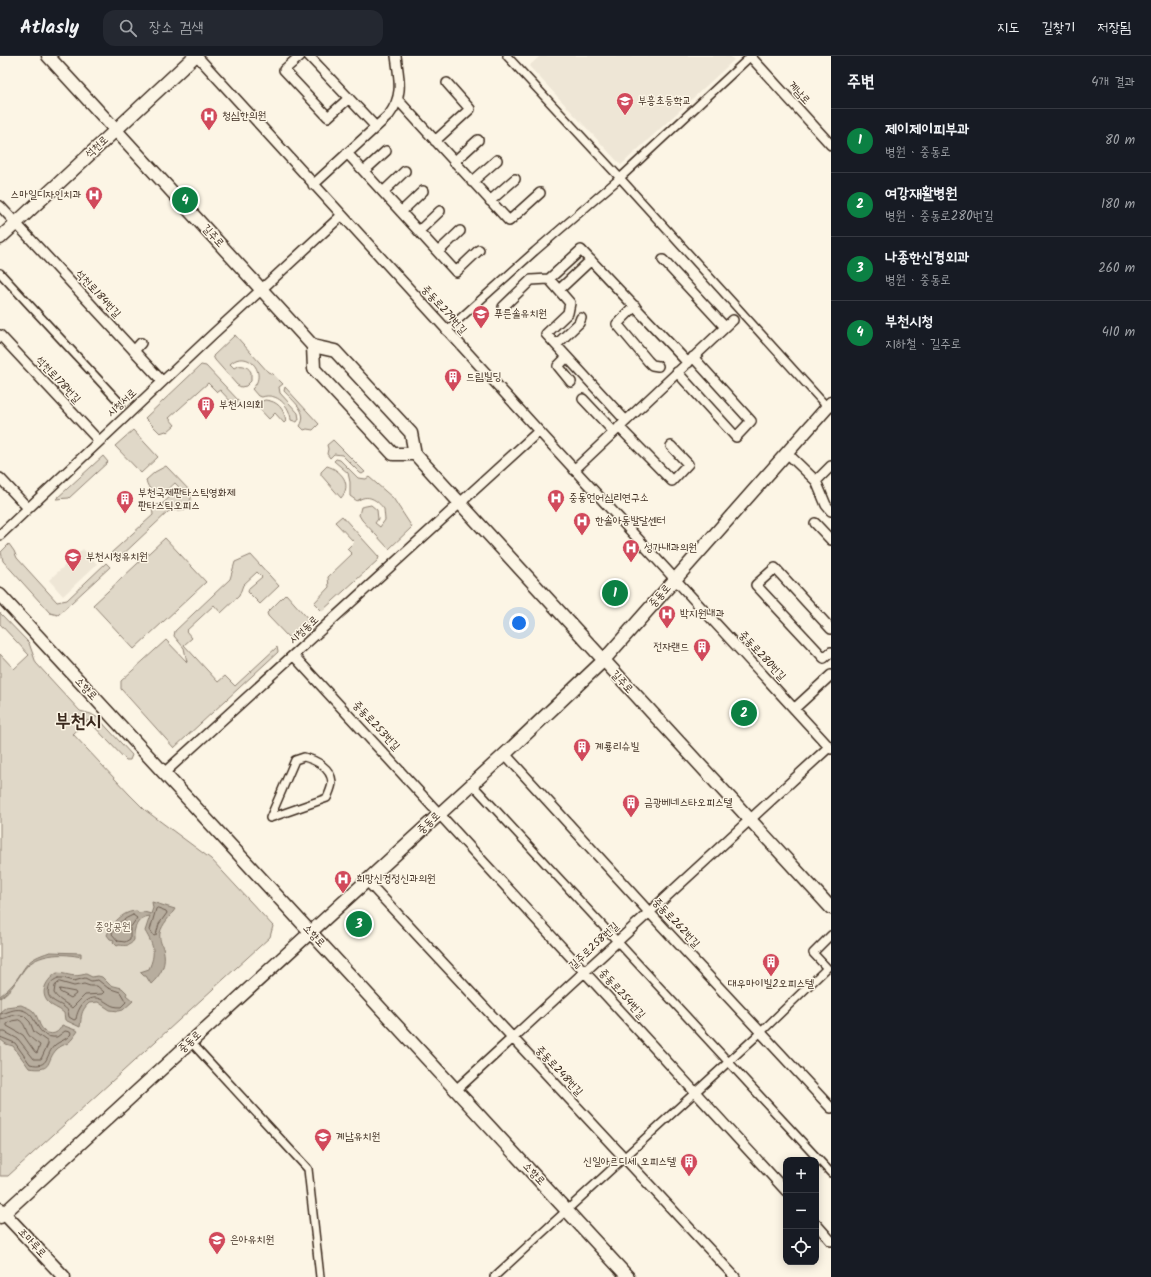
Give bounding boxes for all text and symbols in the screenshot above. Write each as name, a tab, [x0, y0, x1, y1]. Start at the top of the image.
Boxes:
search box	[103, 10, 383, 46]
text: Atlasly	[20, 13, 79, 43]
text: 장소 검색	[149, 16, 203, 40]
icon: search	[117, 17, 139, 39]
text: 지도	[997, 17, 1019, 39]
text: 길찾기	[1041, 17, 1075, 39]
text: 저장됨	[1097, 17, 1131, 39]
text: 주변	[847, 69, 874, 96]
text: 4개 결과	[1091, 72, 1135, 93]
street label: 계남로	[783, 77, 815, 109]
school or university icon: 부흥초등학교	[615, 91, 635, 116]
place label: 부흥초등학교	[638, 92, 691, 110]
hospital icon: 청심한의원	[199, 106, 219, 131]
place label: 청심한의원	[222, 107, 266, 125]
text: 제이제이피부과	[885, 118, 970, 142]
text: 1	[858, 130, 862, 151]
text: 80 m	[1105, 130, 1135, 151]
street label: 석천로	[81, 131, 113, 163]
text: 병원 · 중동로	[885, 142, 951, 163]
text: 여강재활병원	[885, 182, 957, 206]
hospital icon: 스마일디자인치과	[84, 185, 104, 210]
pin: 4	[172, 185, 198, 215]
place label: 스마일디자인치과	[10, 186, 81, 204]
text: 2	[856, 194, 864, 215]
text: 180 m	[1101, 194, 1135, 215]
text: 병원 · 중동로280번길	[885, 206, 994, 227]
street label: 길주로	[197, 220, 229, 252]
text: 나종한신경외과	[885, 246, 970, 270]
text: 3	[856, 258, 864, 279]
text: 260 m	[1098, 258, 1135, 279]
street label: 석천로184번길	[71, 266, 125, 322]
text: 병원 · 중동로	[885, 270, 951, 291]
street label: 중동로279번길	[417, 281, 471, 339]
school or university icon: 푸른솔유치원	[471, 304, 491, 329]
place label: 푸른솔유치원	[494, 305, 547, 323]
text: 부천시청	[885, 310, 933, 334]
text: 4	[856, 322, 864, 343]
text: 410 m	[1102, 322, 1135, 343]
text: 지하철 · 길주로	[885, 334, 961, 355]
street label: 석천로178번길	[31, 352, 85, 408]
building icon: 드림빌딩	[443, 367, 463, 392]
place label: 드림빌딩	[466, 368, 501, 386]
street label: 시청서로	[103, 384, 141, 422]
building icon: 부천시의회	[196, 395, 216, 420]
place label: 부천시의회	[219, 396, 263, 414]
place label: 부천국제판타스틱영화제 판타스틱오피스	[138, 484, 236, 515]
hospital icon: 중동언어심리연구소	[546, 488, 566, 513]
building icon: 부천국제판타스틱영화제 판타스틱오피스	[115, 489, 135, 514]
place label: 중동언어심리연구소	[569, 489, 649, 507]
hospital icon: 한솔아동발달센터	[572, 511, 592, 536]
place label: 한솔아동발달센터	[595, 512, 666, 530]
hospital icon: 성가내과의원	[621, 538, 641, 563]
place label: 성가내과의원	[644, 539, 697, 557]
school or university icon: 부천시청유치원	[63, 547, 83, 572]
place label: 부천시청유치원	[86, 548, 148, 566]
pin: 1	[602, 578, 628, 608]
street label: 중동로	[644, 580, 676, 612]
hospital icon: 박지원내과	[657, 604, 677, 629]
place label: 박지원내과	[680, 605, 724, 623]
street label: 시청동로	[285, 611, 323, 649]
your location	[509, 613, 529, 633]
street label: 중동로280번길	[734, 627, 790, 685]
building icon: 전자랜드	[692, 637, 712, 662]
place label: 전자랜드	[654, 638, 689, 656]
street label: 길주로	[606, 666, 638, 698]
street label: 소향로	[70, 673, 102, 705]
street label: 중동로253번길	[348, 697, 404, 755]
pin: 2	[731, 698, 757, 728]
district label: 부천시	[55, 707, 101, 737]
building icon: 계룡리슈빌	[572, 737, 592, 762]
place label: 계룡리슈빌	[595, 738, 639, 756]
building icon: 금광베네스타오피스텔	[621, 793, 641, 818]
place label: 금광베네스타오피스텔	[644, 794, 733, 812]
street label: 중동로	[413, 807, 445, 839]
hospital icon: 희망신경정신과의원	[333, 869, 353, 894]
place label: 희망신경정신과의원	[356, 870, 436, 888]
street label: 중동로262번길	[648, 894, 704, 952]
pin: 3	[346, 909, 372, 939]
park label: 중앙공원	[95, 918, 131, 936]
street label: 길주로258번길	[565, 918, 623, 974]
street label: 소향로	[298, 920, 330, 952]
building icon: 대우마이빌2오피스텔	[761, 952, 781, 977]
street label: 중동로254번길	[594, 965, 650, 1023]
place label: 대우마이빌2오피스텔	[728, 975, 814, 993]
street label: 중동로	[174, 1026, 206, 1058]
street label: 중동로248번길	[531, 1042, 587, 1100]
school or university icon: 계남유치원	[313, 1127, 333, 1152]
place label: 계남유치원	[336, 1128, 380, 1146]
building icon: 신일아르디세 오피스텔	[679, 1152, 699, 1177]
place label: 신일아르디세 오피스텔	[583, 1153, 676, 1171]
map controls	[783, 1157, 819, 1265]
button: +	[783, 1157, 819, 1193]
street label: 소향로	[518, 1158, 550, 1190]
button: −	[783, 1193, 819, 1229]
street label: 조마루로	[13, 1224, 51, 1262]
button: locate	[783, 1229, 819, 1265]
school or university icon: 은아유치원	[207, 1230, 227, 1255]
place label: 은아유치원	[230, 1231, 274, 1249]

